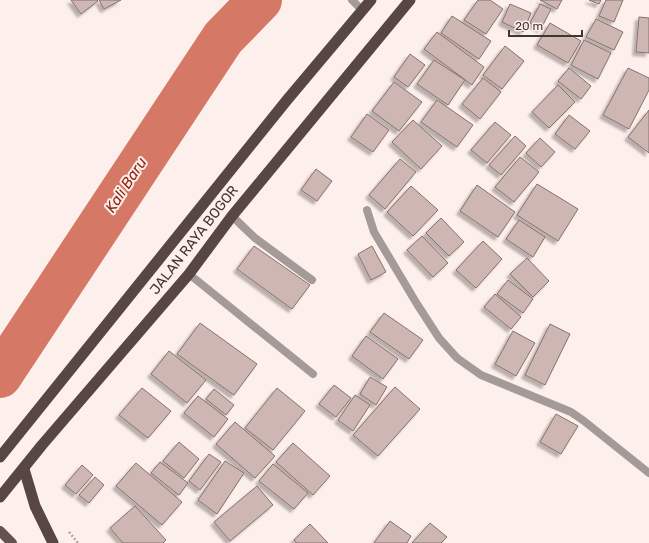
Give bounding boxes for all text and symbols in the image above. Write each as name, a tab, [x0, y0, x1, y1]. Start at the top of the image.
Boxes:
scale bar	[509, 12, 582, 38]
text: 20 m	[515, 19, 543, 33]
water label: Kali Baru	[101, 154, 151, 216]
street label: JALAN RAYA BOGOR	[146, 182, 242, 298]

